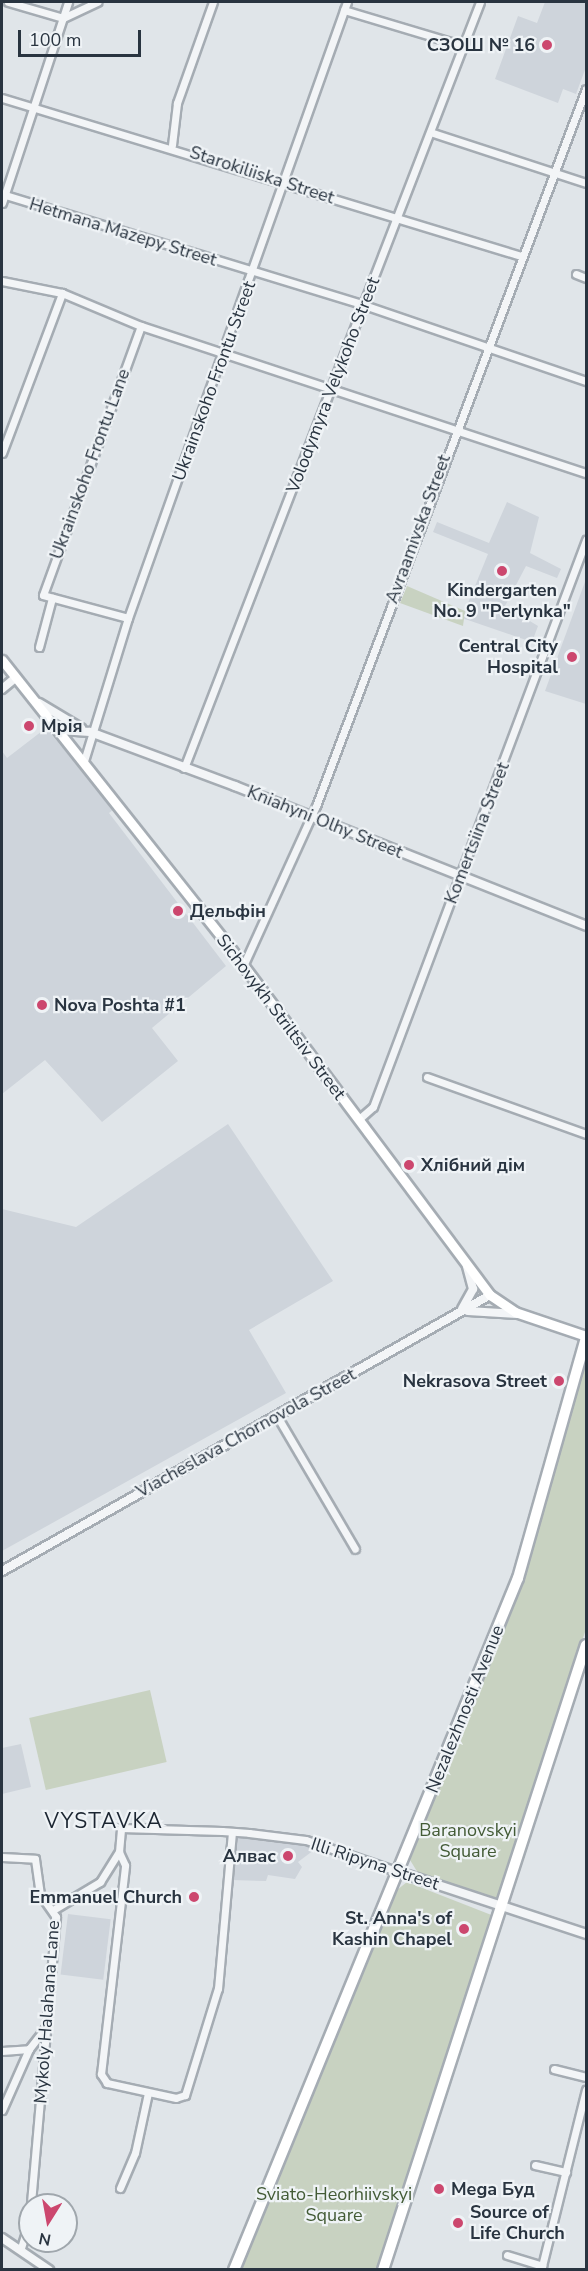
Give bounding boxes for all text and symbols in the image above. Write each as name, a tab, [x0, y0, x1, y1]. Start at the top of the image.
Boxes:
scale bar	[21, 18, 144, 56]
text: 100 m	[29, 28, 81, 52]
place label: СЗОШ № 16	[427, 34, 535, 56]
marker: СЗОШ № 16	[540, 38, 554, 52]
street label: Starokiliiska Street	[187, 141, 337, 209]
street label: Hetmana Mazepy Street	[27, 193, 219, 271]
street label: Volodymyra Velykoho Street	[282, 274, 384, 496]
street label: Ukrainskoho Frontu Street	[168, 278, 260, 484]
street label: Ukrainskoho Frontu Lane	[45, 366, 135, 562]
street label: Avraamivska Street	[381, 452, 455, 606]
marker: Kindergarten No. 9 "Perlynka"	[495, 564, 509, 578]
place label: Kindergarten No. 9 "Perlynka"	[433, 580, 571, 622]
place label: Central City Hospital	[458, 636, 558, 678]
marker: Central City Hospital	[563, 648, 581, 666]
place label: Мрія	[41, 715, 83, 737]
marker: Мрія	[22, 719, 36, 733]
street label: Komertsiina Street	[440, 759, 514, 907]
street label: Kniahyni Olhy Street	[244, 781, 406, 863]
place label: Дельфін	[190, 900, 266, 922]
marker: Дельфін	[171, 904, 185, 918]
street label: Sichovykh Striltsiv Street	[212, 930, 350, 1104]
place label: Nova Poshta #1	[54, 994, 186, 1016]
marker: Nova Poshta #1	[35, 998, 49, 1012]
place label: Хлібний дім	[421, 1154, 525, 1176]
marker: Хлібний дім	[402, 1158, 416, 1172]
street label: Viacheslava Chornovola Street	[132, 1364, 360, 1502]
place label: Nekrasova Street	[403, 1370, 547, 1392]
marker: Nekrasova Street	[552, 1374, 566, 1388]
street label: Nezalezhnosti Avenue	[421, 1622, 509, 1796]
district label: VYSTAVKA	[45, 1808, 163, 1834]
park label: Baranovskyi Square	[419, 1820, 517, 1862]
street label: Illi Ripyna Street	[308, 1833, 442, 1895]
place label: Алвас	[223, 1845, 276, 1867]
marker: Алвас	[281, 1849, 295, 1863]
place label: Emmanuel Church	[29, 1886, 182, 1908]
marker: Emmanuel Church	[187, 1890, 201, 1904]
place label: St. Anna's of Kashin Chapel	[332, 1908, 452, 1950]
street label: Mykoly Halahana Lane	[30, 1920, 64, 2104]
marker: St. Anna's of Kashin Chapel	[457, 1922, 471, 1936]
place label: Mega Буд	[451, 2178, 535, 2200]
marker: Mega Буд	[432, 2182, 446, 2196]
park label: Sviato-Heorhiivskyi Square	[256, 2184, 412, 2226]
north arrow	[18, 2193, 78, 2253]
place label: Source of Life Church	[470, 2202, 565, 2244]
marker: Source of Life Church	[451, 2216, 465, 2230]
text: N	[37, 2227, 53, 2251]

